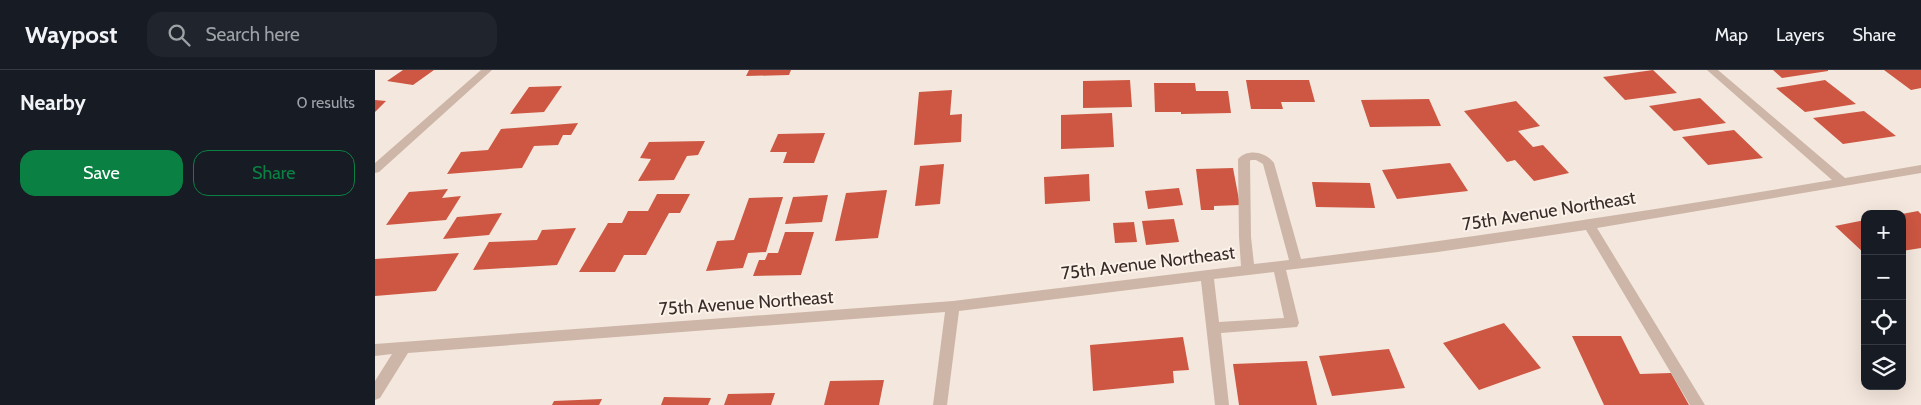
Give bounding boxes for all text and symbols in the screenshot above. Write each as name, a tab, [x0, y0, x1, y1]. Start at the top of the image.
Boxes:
search box	[147, 12, 497, 57]
text: Waypost	[25, 20, 117, 49]
icon: search	[165, 21, 193, 49]
text: Search here	[205, 23, 300, 46]
text: Map	[1715, 24, 1748, 46]
text: Layers	[1776, 24, 1825, 46]
text: Share	[1853, 24, 1896, 46]
text: Nearby	[20, 90, 86, 115]
text: 0 results	[296, 93, 355, 112]
button: Save	[20, 150, 183, 196]
button: Share	[193, 150, 355, 196]
street label: 75th Avenue Northeast	[1461, 186, 1637, 236]
map controls	[1861, 210, 1906, 390]
button: +	[1861, 210, 1906, 255]
street label: 75th Avenue Northeast	[1060, 241, 1236, 285]
button: −	[1861, 255, 1906, 300]
street label: 75th Avenue Northeast	[658, 286, 834, 320]
button: locate	[1861, 300, 1906, 345]
button: layers	[1861, 345, 1906, 390]

